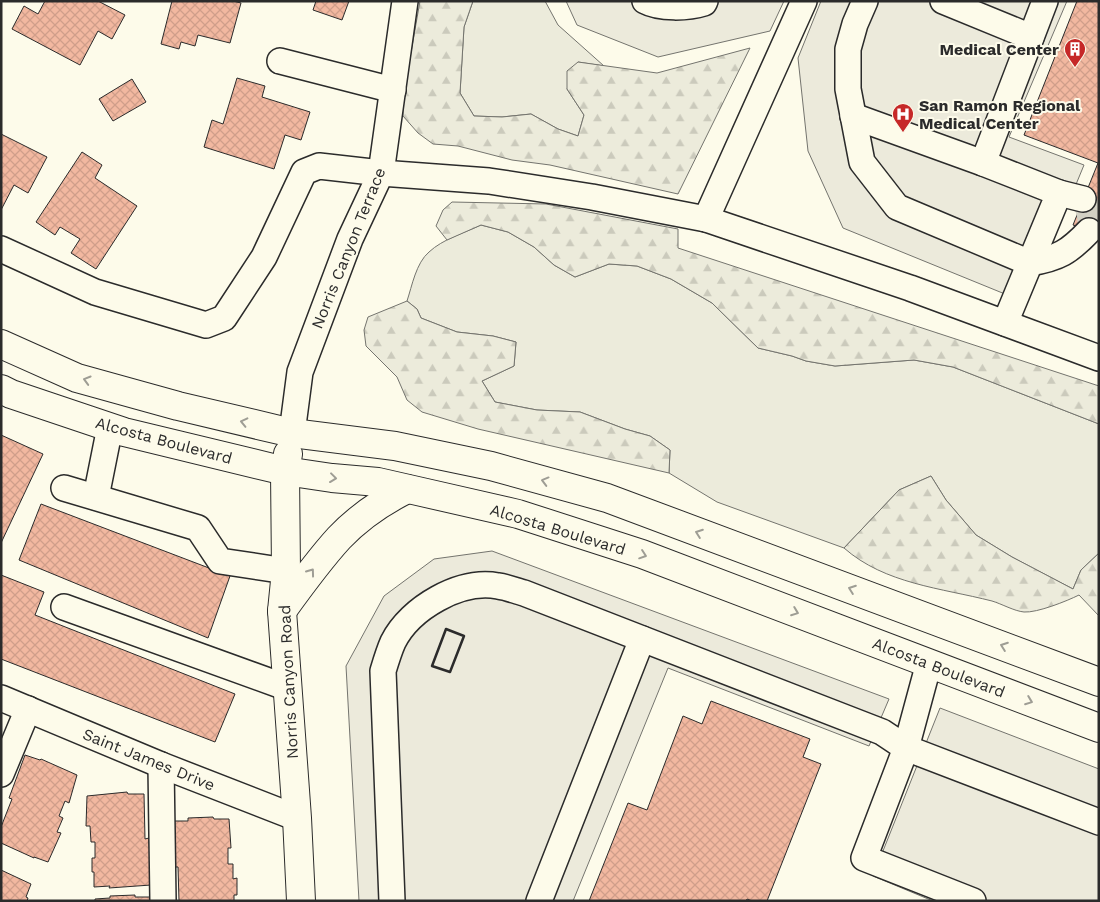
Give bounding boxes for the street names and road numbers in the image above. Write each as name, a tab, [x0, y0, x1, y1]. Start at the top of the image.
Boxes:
street label: Norris Canyon Terrace	[307, 165, 390, 332]
street label: Alcosta Boulevard	[94, 413, 234, 468]
street label: Alcosta Boulevard	[488, 500, 628, 559]
street label: Norris Canyon Road	[275, 604, 302, 760]
street label: Alcosta Boulevard	[870, 633, 1008, 702]
street label: Saint James Drive	[80, 724, 218, 795]

